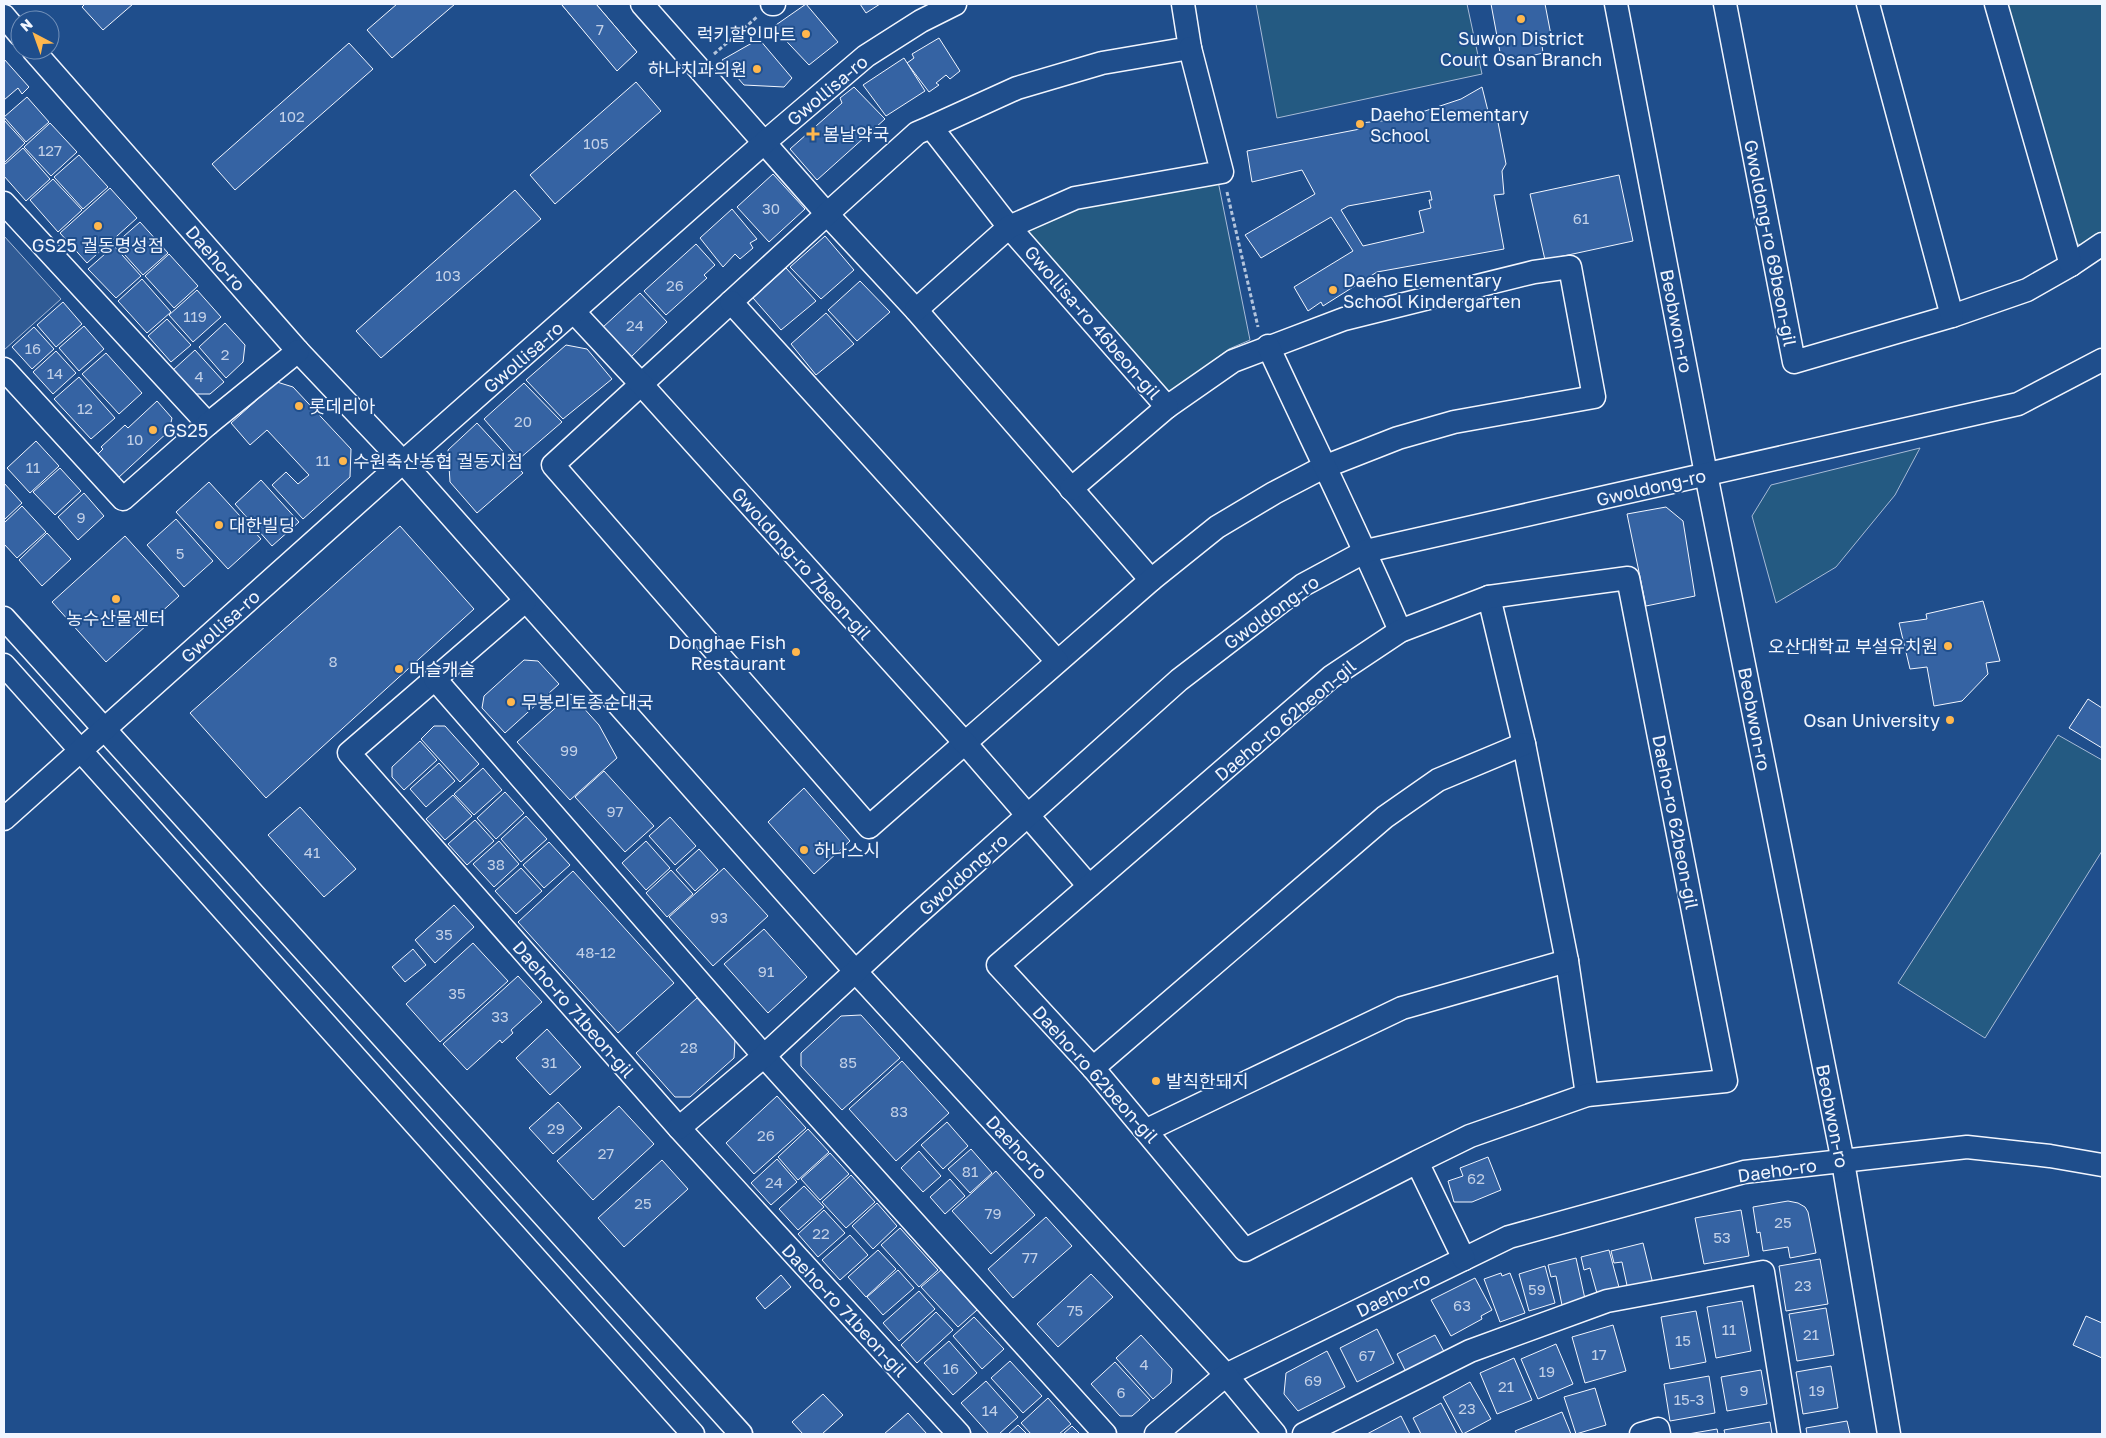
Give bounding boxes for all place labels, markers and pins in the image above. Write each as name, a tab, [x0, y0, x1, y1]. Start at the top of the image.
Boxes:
marker: Suwon District Court Osan Branch	[1515, 13, 1527, 25]
place label: 럭키할인마트	[697, 23, 796, 45]
place label: Suwon District Court Osan Branch	[1440, 27, 1602, 70]
marker: 럭키할인마트	[800, 28, 812, 40]
place label: 하나치과의원	[648, 58, 747, 80]
marker: 하나치과의원	[751, 63, 763, 75]
place label: Daeho Elementary School	[1370, 103, 1529, 146]
marker: Daeho Elementary School	[1354, 118, 1366, 130]
place label: 봄날약국	[823, 123, 889, 145]
marker: 봄날약국	[807, 128, 819, 140]
marker: GS25 궐동명성점	[92, 220, 104, 232]
place label: GS25 궐동명성점	[32, 234, 164, 256]
place label: Daeho Elementary School Kindergarten	[1343, 269, 1521, 312]
marker: Daeho Elementary School Kindergarten	[1327, 284, 1339, 296]
place label: 롯데리아	[309, 395, 376, 417]
marker: 롯데리아	[293, 400, 305, 412]
place label: GS25	[163, 419, 208, 441]
marker: GS25	[147, 424, 159, 436]
place label: 수원축산농협 궐동지점	[353, 450, 523, 472]
marker: 수원축산농협 궐동지점	[337, 455, 349, 467]
place label: 대한빌딩	[229, 514, 295, 536]
marker: 대한빌딩	[213, 519, 225, 531]
marker: 농수산물센터	[110, 593, 122, 605]
place label: 농수산물센터	[66, 607, 166, 629]
place label: Donghae Fish Restaurant	[668, 631, 786, 674]
place label: 오산대학교 부설유치원	[1768, 635, 1938, 657]
marker: 오산대학교 부설유치원	[1942, 640, 1954, 652]
marker: Donghae Fish Restaurant	[790, 646, 802, 658]
place label: 머슬캐슬	[409, 658, 475, 680]
marker: 머슬캐슬	[393, 663, 405, 675]
place label: 무봉리토종순대국	[521, 691, 653, 713]
marker: 무봉리토종순대국	[505, 696, 517, 708]
place label: Osan University	[1803, 709, 1940, 731]
marker: Osan University	[1944, 714, 1956, 726]
place label: 하나스시	[814, 839, 880, 861]
marker: 하나스시	[798, 844, 810, 856]
place label: 발칙한돼지	[1166, 1070, 1249, 1092]
marker: 발칙한돼지	[1150, 1075, 1162, 1087]

